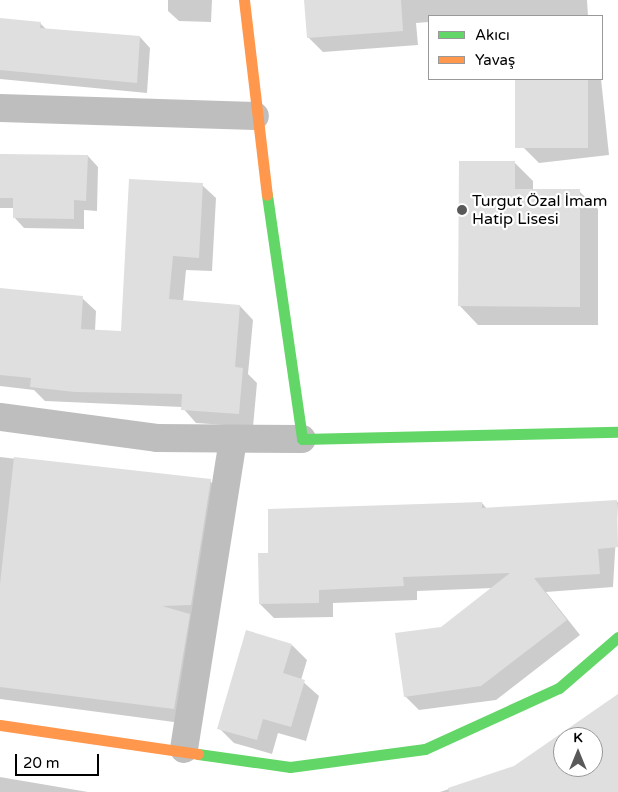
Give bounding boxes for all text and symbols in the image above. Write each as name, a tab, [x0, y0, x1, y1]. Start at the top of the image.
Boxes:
legend	[428, 15, 603, 80]
text: Akıcı	[475, 26, 510, 44]
text: Yavaş	[475, 51, 515, 69]
place label: Turgut Özal İmam Hatip Lisesi	[472, 191, 607, 229]
marker: Turgut Özal İmam Hatip Lisesi	[456, 204, 468, 216]
north arrow	[553, 727, 603, 777]
text: K	[573, 729, 583, 746]
scale bar	[18, 744, 101, 776]
text: 20 m	[23, 754, 60, 772]

